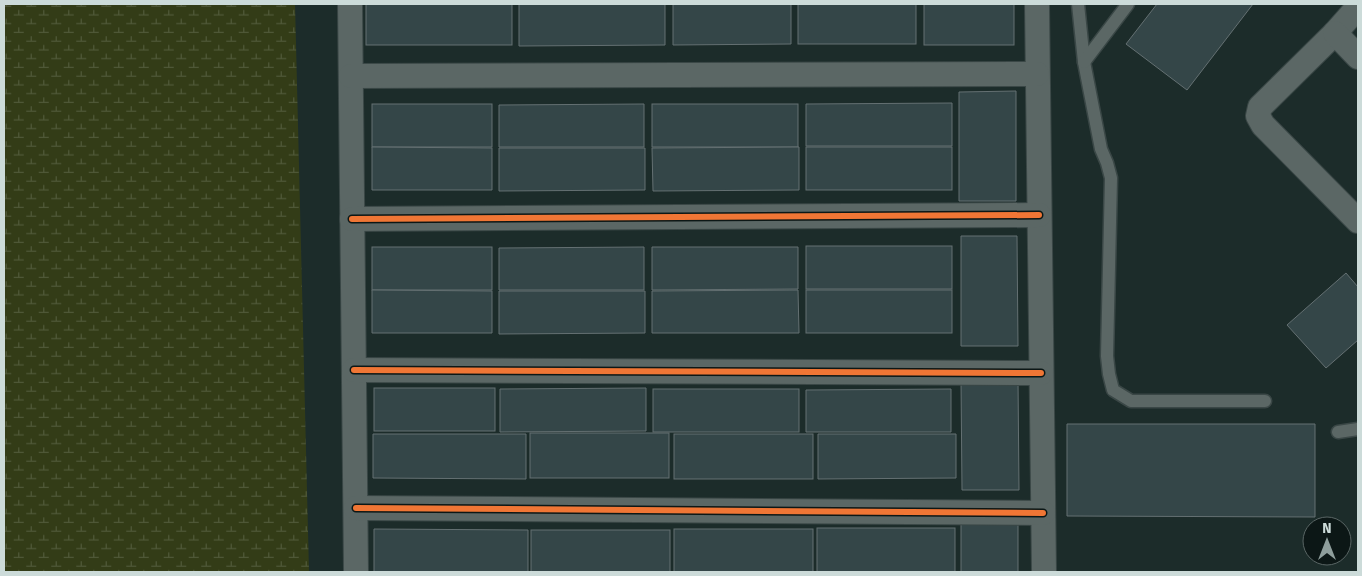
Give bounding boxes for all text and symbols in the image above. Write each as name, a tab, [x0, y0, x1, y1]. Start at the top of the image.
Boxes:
north arrow	[1302, 516, 1352, 566]
text: N	[1322, 520, 1332, 537]

